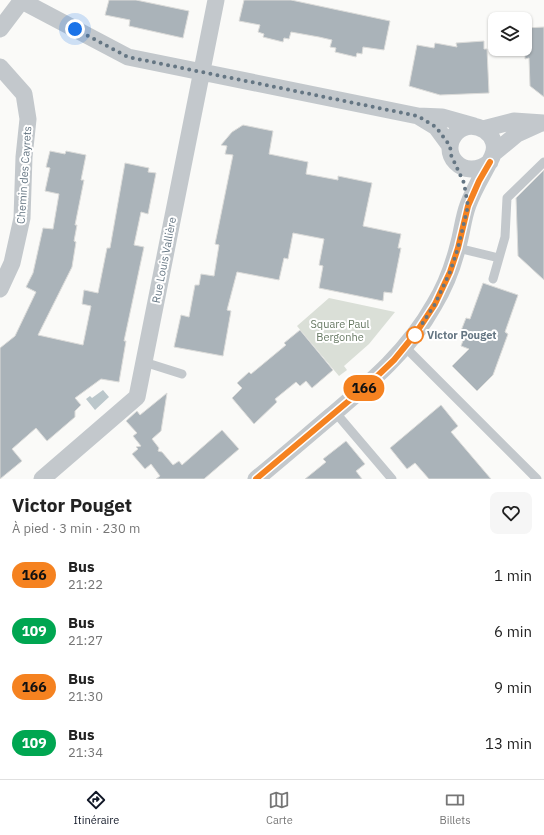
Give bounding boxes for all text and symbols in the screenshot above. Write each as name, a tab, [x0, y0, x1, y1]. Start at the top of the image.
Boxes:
map controls	[488, 12, 532, 56]
button: layers	[488, 12, 532, 56]
your location	[65, 19, 85, 39]
street label: Chemin des Cayrets	[14, 126, 34, 224]
street label: Rue Louis Vallière	[149, 216, 179, 304]
park label: Square Paul Bergonhe	[310, 317, 370, 344]
marker: Victor Pouget	[406, 326, 424, 344]
place label: Victor Pouget	[427, 328, 497, 342]
line badge: 166	[341, 375, 387, 401]
text: 166	[351, 379, 377, 397]
button: heart	[490, 492, 532, 534]
text: Victor Pouget	[12, 493, 132, 517]
text: À pied · 3 min · 230 m	[12, 520, 140, 537]
text: Bus	[68, 557, 95, 576]
text: 166	[21, 566, 47, 584]
text: 1 min	[494, 566, 532, 585]
text: 21:22	[68, 576, 103, 593]
text: Bus	[68, 613, 95, 632]
text: 109	[21, 622, 47, 640]
text: 6 min	[494, 622, 532, 641]
text: 21:27	[68, 632, 103, 649]
text: Bus	[68, 669, 95, 688]
text: 166	[21, 678, 47, 696]
text: 9 min	[494, 678, 532, 697]
text: 21:30	[68, 688, 103, 705]
text: Bus	[68, 725, 95, 744]
text: 109	[21, 734, 47, 752]
text: 13 min	[485, 734, 532, 753]
text: 21:34	[68, 744, 103, 761]
tab: Itinéraire	[73, 789, 119, 827]
tab: Carte	[266, 789, 293, 827]
tab: Billets	[439, 789, 471, 827]

